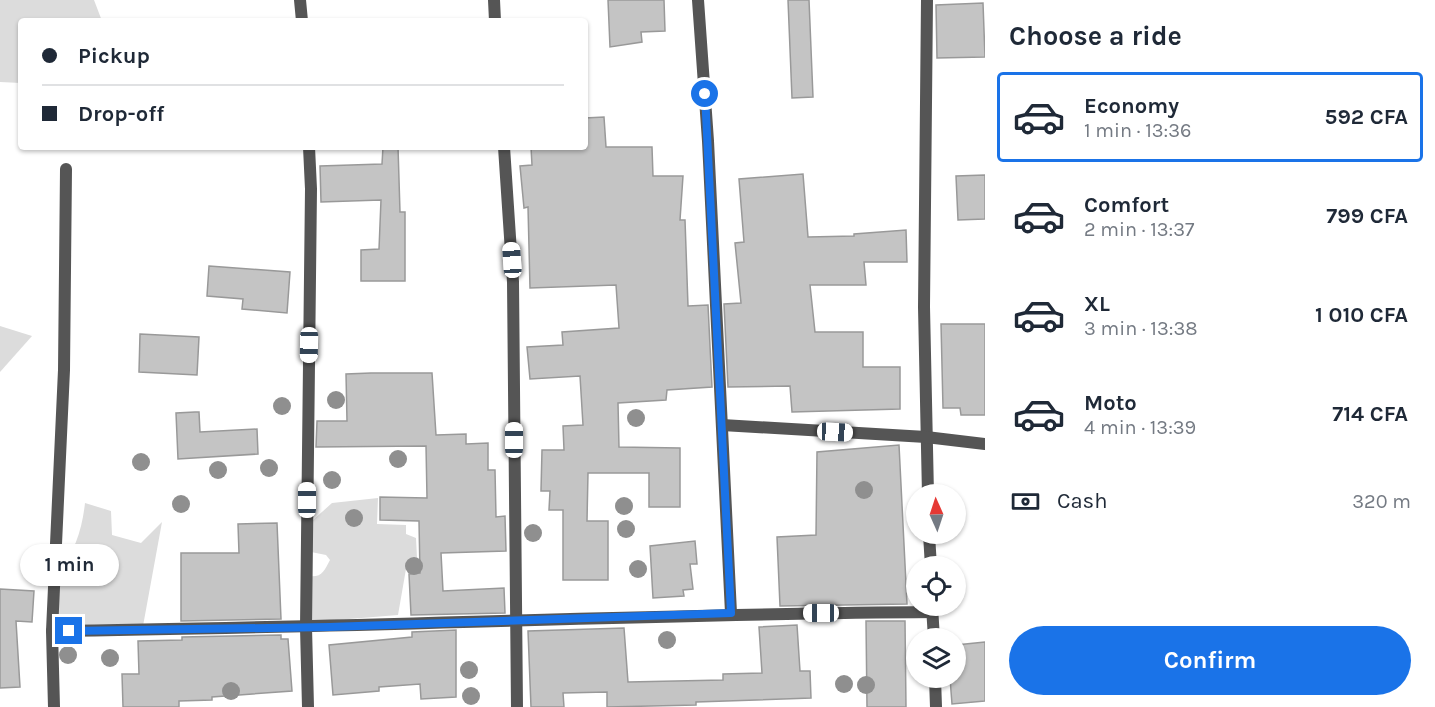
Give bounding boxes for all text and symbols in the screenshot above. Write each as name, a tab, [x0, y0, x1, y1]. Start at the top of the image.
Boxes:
text: Choose a ride	[1009, 20, 1182, 52]
text: Pickup	[78, 43, 150, 69]
route start	[691, 80, 718, 107]
icon: car	[1012, 90, 1066, 144]
text: Economy	[1084, 93, 1179, 119]
text: Drop-off	[78, 101, 164, 127]
text: 592 CFA	[1325, 104, 1408, 130]
text: 1 min · 13:36	[1084, 119, 1191, 142]
icon: car	[1012, 189, 1066, 243]
text: Comfort	[1084, 192, 1169, 218]
text: 799 CFA	[1326, 203, 1408, 229]
text: 2 min · 13:37	[1084, 218, 1194, 241]
car	[502, 241, 522, 279]
icon: car	[1012, 288, 1066, 342]
text: XL	[1084, 291, 1110, 317]
text: 1 010 CFA	[1315, 302, 1408, 328]
text: 3 min · 13:38	[1084, 317, 1198, 340]
car	[300, 327, 318, 363]
icon: car	[1012, 387, 1066, 441]
text: Moto	[1084, 390, 1137, 416]
text: 714 CFA	[1332, 401, 1408, 427]
text: 4 min · 13:39	[1084, 416, 1196, 439]
car	[505, 422, 523, 458]
car	[817, 422, 853, 442]
car	[298, 482, 316, 518]
north arrow	[906, 484, 966, 544]
map controls	[906, 484, 966, 688]
icon: cash	[1009, 485, 1042, 518]
text: Cash	[1057, 488, 1107, 514]
text: 320 m	[1352, 490, 1411, 513]
callout: 1 min	[20, 544, 118, 586]
text: 1 min	[44, 553, 95, 576]
button: locate	[906, 556, 966, 616]
car	[803, 604, 839, 622]
route end	[55, 617, 82, 644]
button: Confirm	[1009, 626, 1411, 695]
button: layers	[906, 628, 966, 688]

